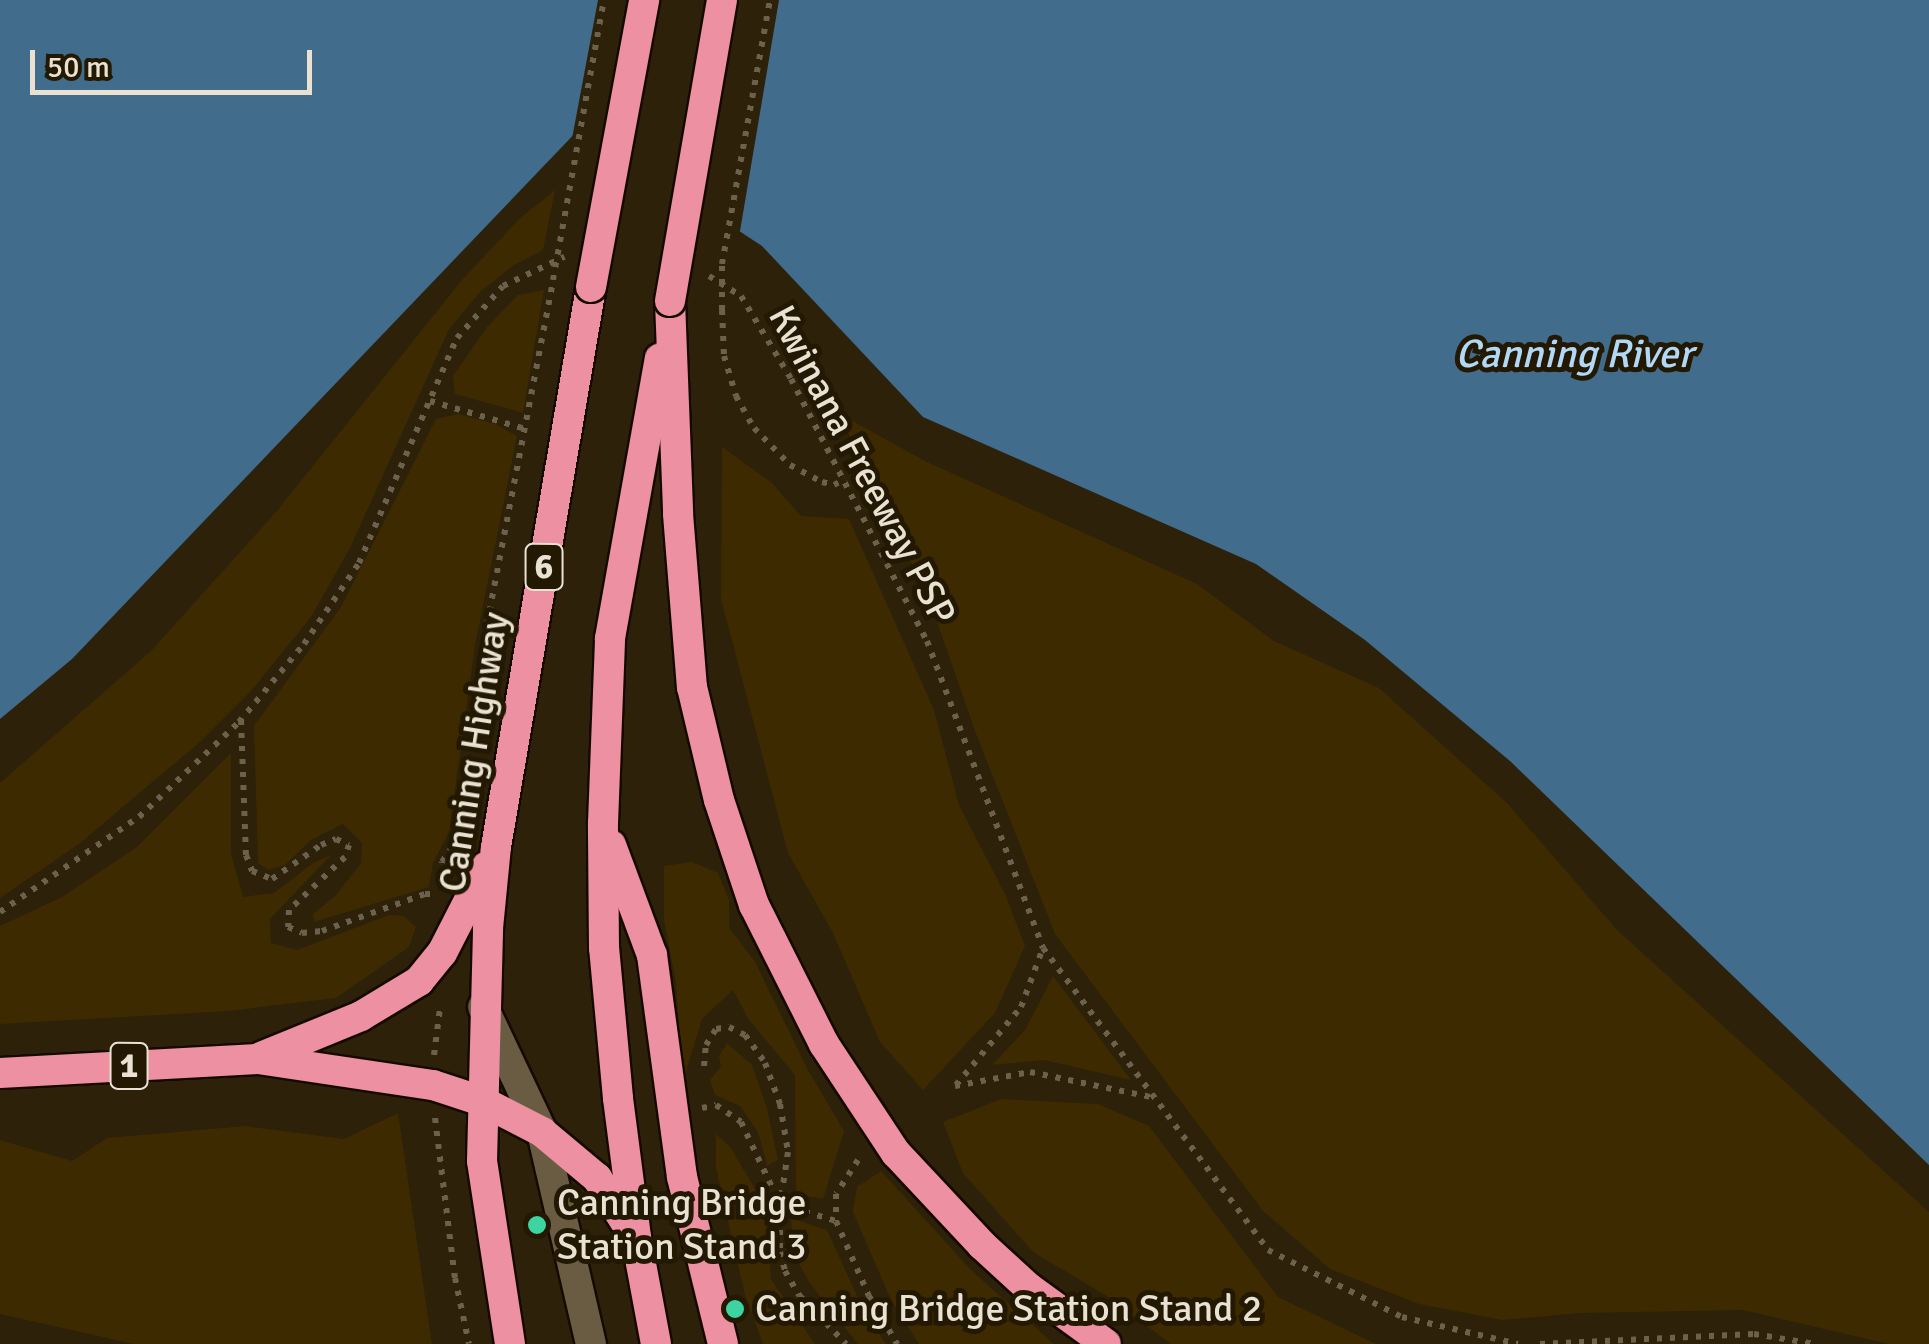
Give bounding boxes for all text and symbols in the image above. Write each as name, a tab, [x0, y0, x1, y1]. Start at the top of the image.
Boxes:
scale bar	[35, 30, 318, 92]
text: 50 m	[47, 49, 110, 86]
street label: Kwinana Freeway PSP	[759, 298, 965, 632]
water label: Canning River	[1455, 330, 1693, 378]
road number: 6	[524, 537, 564, 597]
street label: Canning Highway	[429, 609, 519, 895]
road number: 1	[109, 1036, 149, 1096]
place label: Canning Bridge Station Stand 3	[557, 1180, 806, 1270]
marker: Canning Bridge Station Stand 3	[526, 1214, 548, 1236]
place label: Canning Bridge Station Stand 2	[755, 1286, 1262, 1332]
marker: Canning Bridge Station Stand 2	[724, 1298, 746, 1320]

